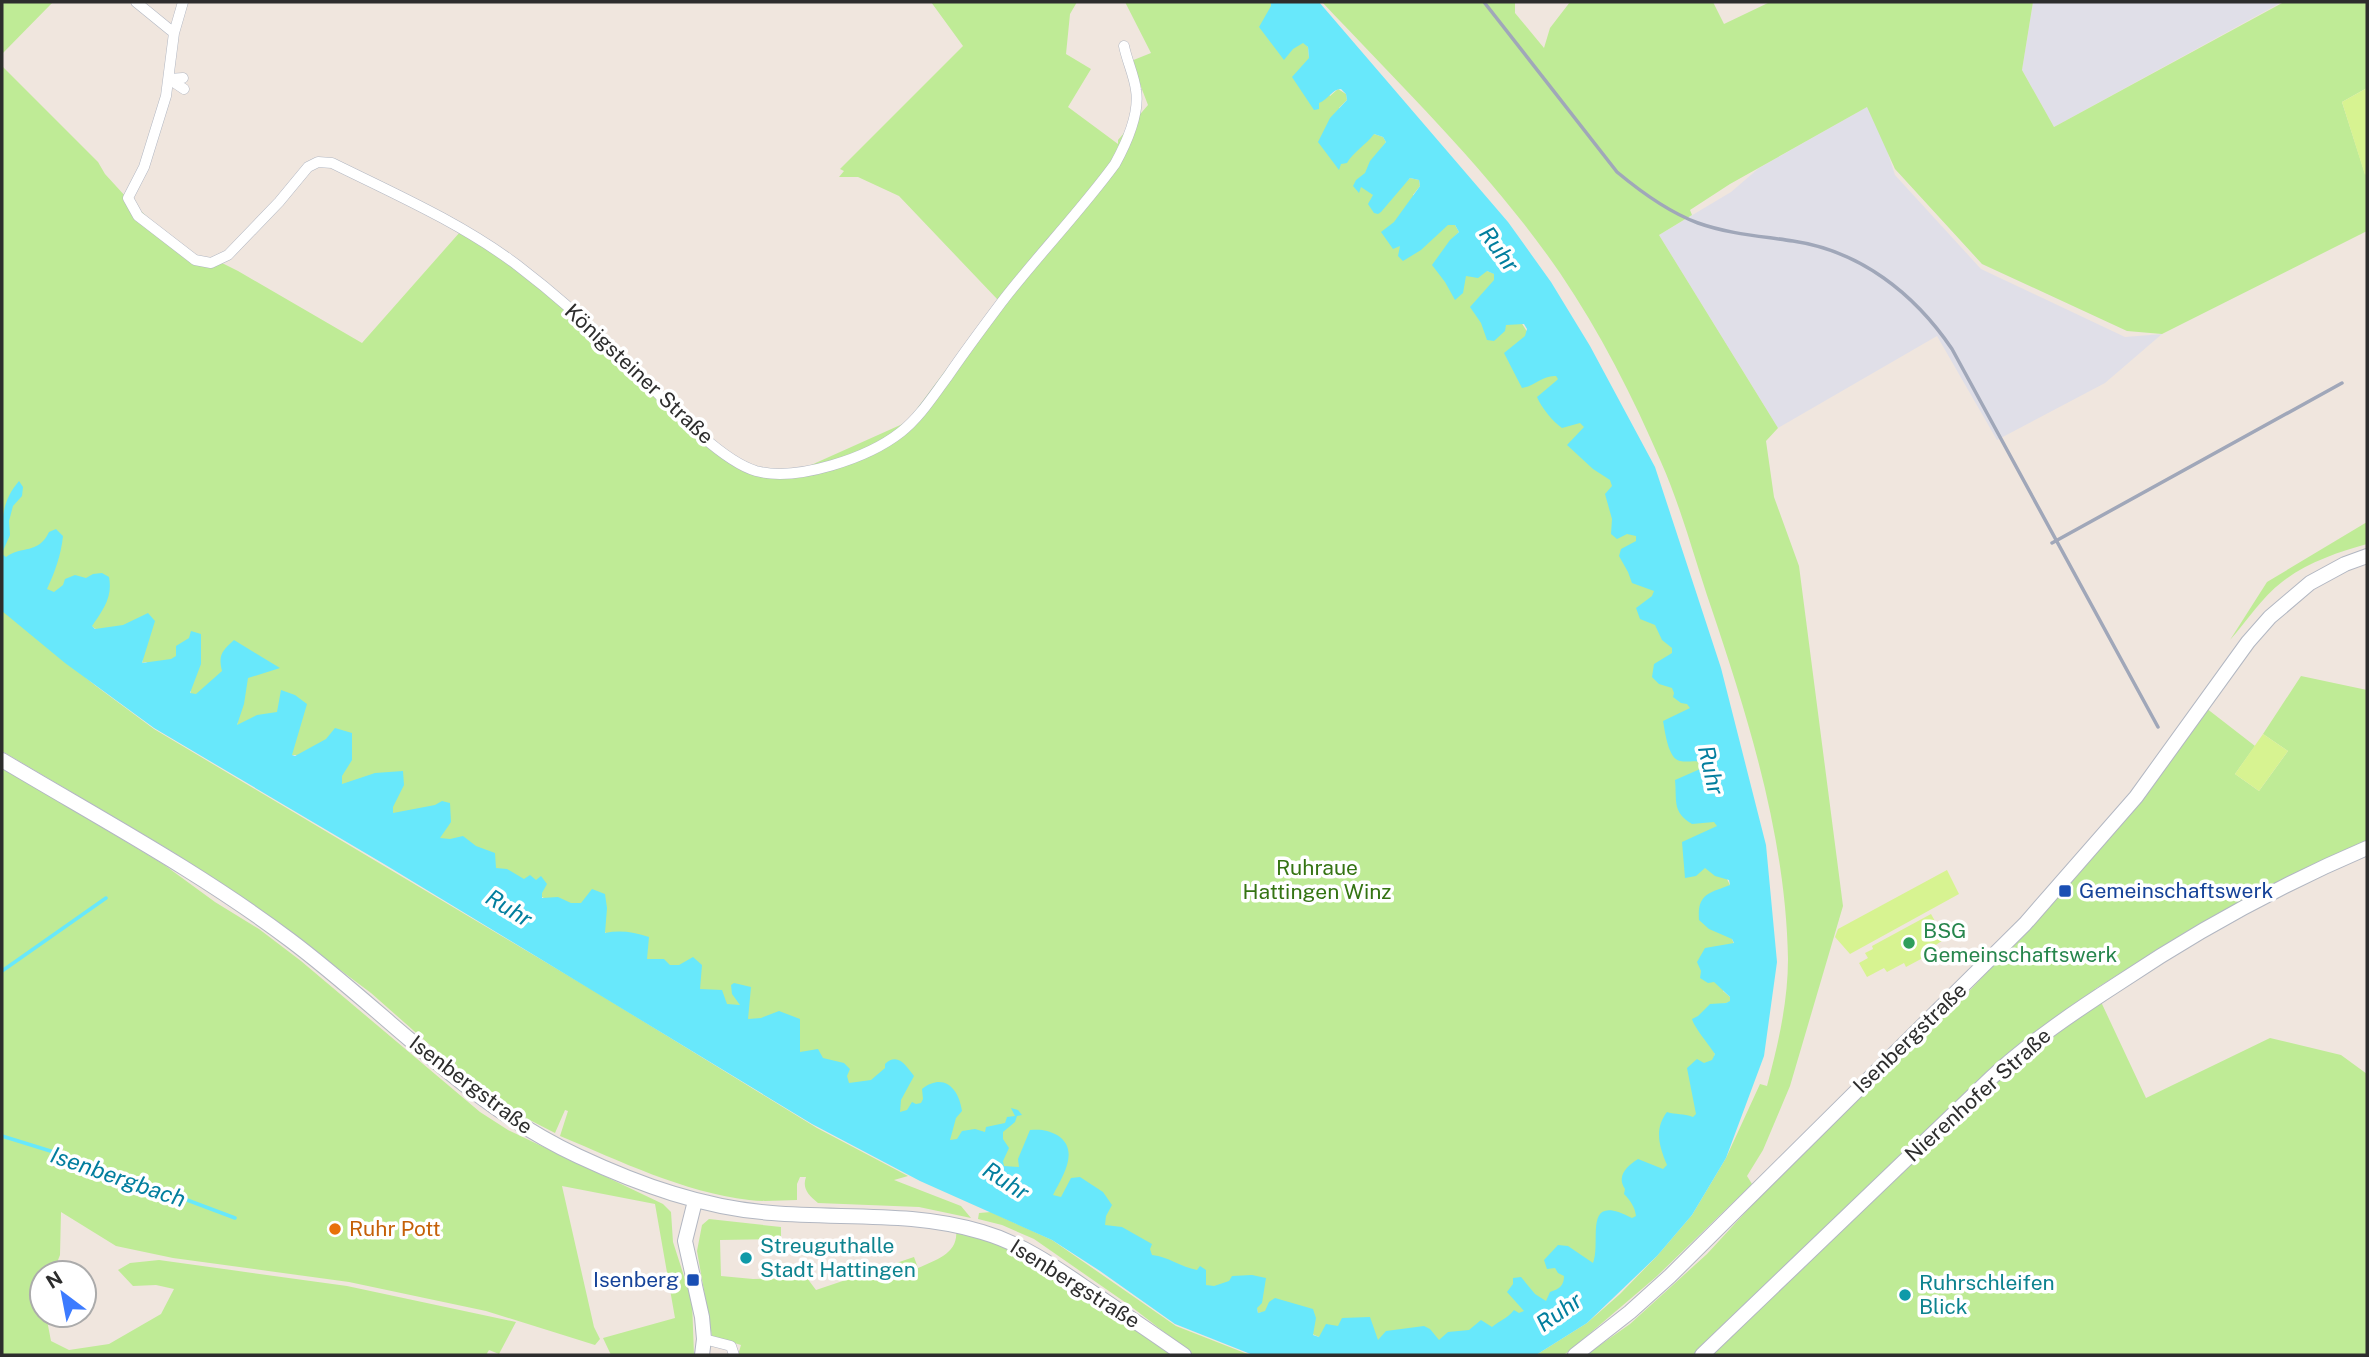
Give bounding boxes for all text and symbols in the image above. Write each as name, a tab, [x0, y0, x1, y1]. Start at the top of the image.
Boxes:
water label: Ruhr	[1474, 221, 1525, 277]
street label: Königsteiner Straße	[560, 298, 719, 449]
water label: Ruhr	[1693, 743, 1730, 797]
park label: Ruhraue Hattingen Winz	[1243, 855, 1391, 904]
place label: Gemeinschaftswerk	[2079, 878, 2274, 903]
water label: Ruhr	[481, 883, 538, 932]
marker: Gemeinschaftswerk	[2057, 883, 2073, 899]
place label: BSG Gemeinschaftswerk	[1923, 918, 2118, 967]
marker: BSG Gemeinschaftswerk	[1901, 935, 1917, 951]
street label: Isenbergstraße	[1848, 977, 1972, 1098]
street label: Nierenhofer Straße	[1900, 1023, 2056, 1167]
street label: Isenbergstraße	[405, 1030, 538, 1139]
water label: Isenbergbach	[47, 1141, 189, 1212]
water label: Ruhr	[978, 1156, 1035, 1206]
place label: Ruhr Pott	[349, 1216, 441, 1241]
marker: Ruhr Pott	[327, 1221, 343, 1237]
place label: Streuguthalle Stadt Hattingen	[760, 1233, 916, 1282]
street label: Isenbergstraße	[1006, 1234, 1145, 1333]
marker: Streuguthalle Stadt Hattingen	[738, 1250, 754, 1266]
north arrow	[28, 1259, 98, 1329]
text: N	[42, 1266, 66, 1293]
place label: Isenberg	[593, 1267, 679, 1292]
place label: Ruhrschleifen Blick	[1919, 1270, 2055, 1319]
marker: Isenberg	[685, 1272, 701, 1288]
water label: Ruhr	[1531, 1286, 1587, 1337]
marker: Ruhrschleifen Blick	[1897, 1287, 1913, 1303]

